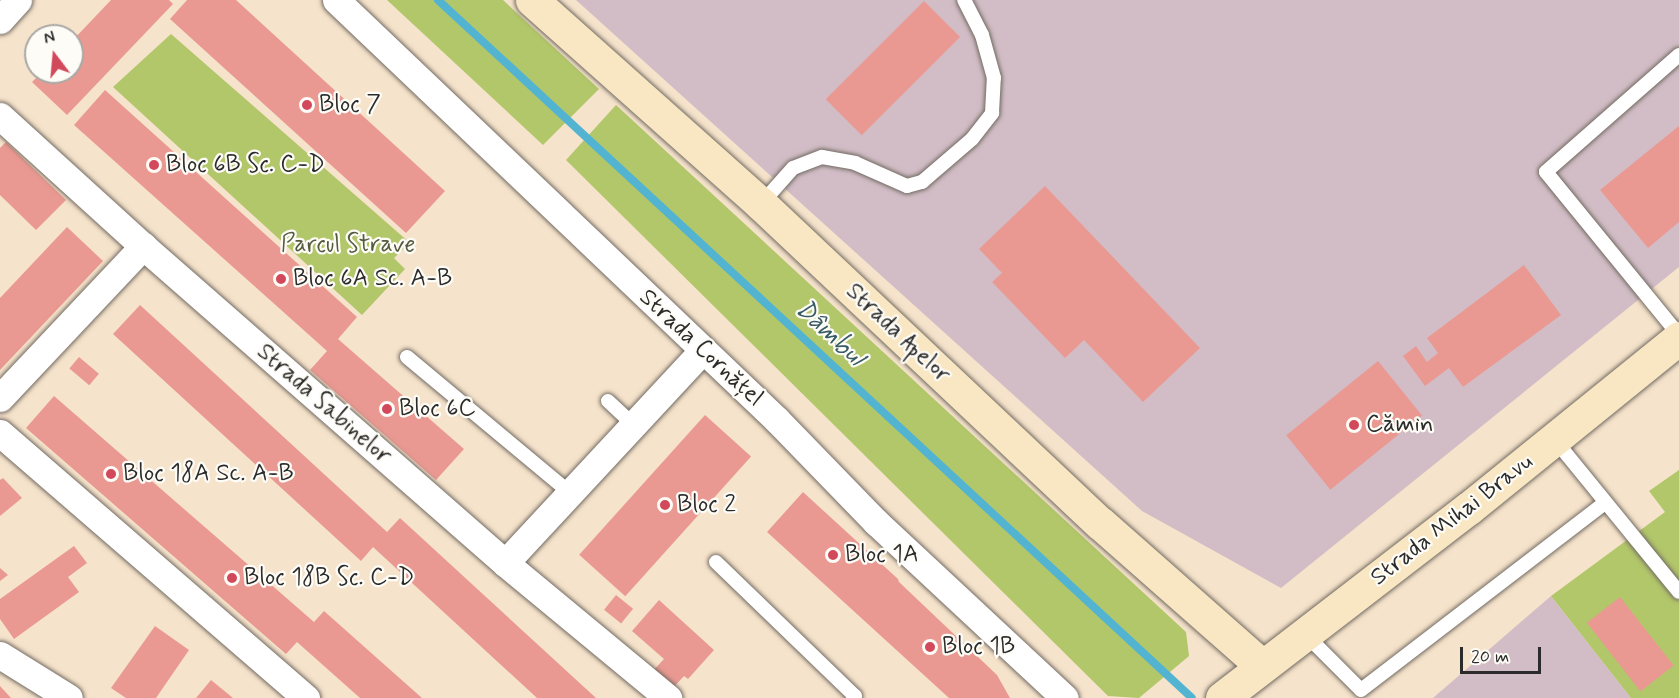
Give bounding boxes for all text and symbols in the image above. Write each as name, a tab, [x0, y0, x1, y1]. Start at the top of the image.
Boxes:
north arrow	[24, 24, 84, 84]
text: N	[41, 27, 57, 50]
place label: Bloc 7	[319, 91, 381, 119]
marker: Bloc 7	[300, 98, 314, 112]
place label: Bloc 6B Sc. C-D	[166, 151, 327, 179]
marker: Bloc 6B Sc. C-D	[147, 158, 161, 172]
park label: Parcul Strave	[281, 231, 415, 259]
place label: Bloc 6A Sc. A-B	[293, 265, 452, 293]
marker: Bloc 6A Sc. A-B	[274, 272, 288, 286]
street label: Strada Apelor	[840, 277, 956, 389]
street label: Strada Cornățel	[630, 280, 772, 416]
water label: Dâmbul	[788, 294, 870, 374]
street label: Strada Sabinelor	[248, 335, 400, 473]
place label: Bloc 6C	[399, 395, 476, 423]
marker: Bloc 6C	[380, 402, 394, 416]
place label: Cămin	[1366, 411, 1433, 439]
marker: Cămin	[1347, 418, 1361, 432]
street label: Strada Mihai Bravu	[1367, 449, 1537, 591]
place label: Bloc 18A Sc. A-B	[123, 460, 294, 488]
marker: Bloc 18A Sc. A-B	[104, 467, 118, 481]
place label: Bloc 2	[677, 491, 736, 519]
marker: Bloc 2	[658, 498, 672, 512]
place label: Bloc 1A	[845, 541, 919, 569]
marker: Bloc 1A	[826, 548, 840, 562]
place label: Bloc 18B Sc. C-D	[244, 564, 417, 592]
marker: Bloc 18B Sc. C-D	[225, 571, 239, 585]
place label: Bloc 1B	[942, 633, 1015, 661]
scale bar	[1463, 635, 1544, 673]
marker: Bloc 1B	[923, 640, 937, 654]
text: 20 m	[1471, 645, 1509, 669]

